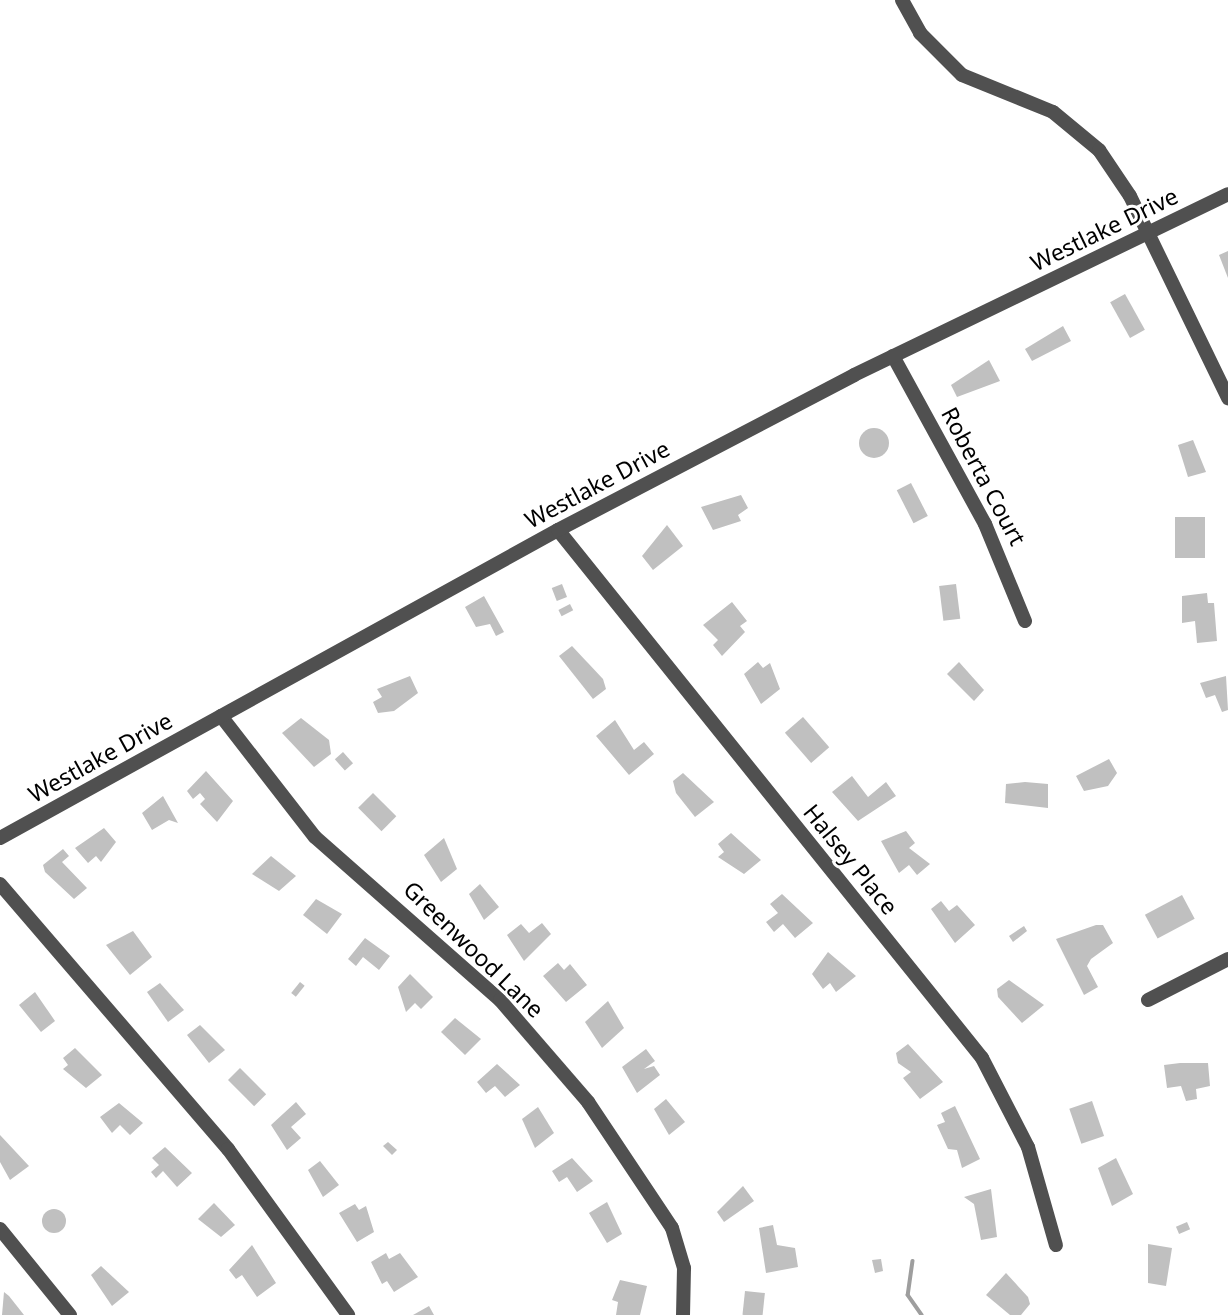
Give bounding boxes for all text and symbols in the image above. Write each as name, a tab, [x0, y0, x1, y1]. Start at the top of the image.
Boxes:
street label: Westlake Drive	[1026, 181, 1182, 277]
street label: Roberta Court	[936, 402, 1032, 550]
street label: Westlake Drive	[520, 434, 674, 534]
street label: Westlake Drive	[23, 706, 177, 808]
street label: Halsey Place	[798, 798, 904, 920]
street label: Greenwood Lane	[398, 875, 550, 1023]

